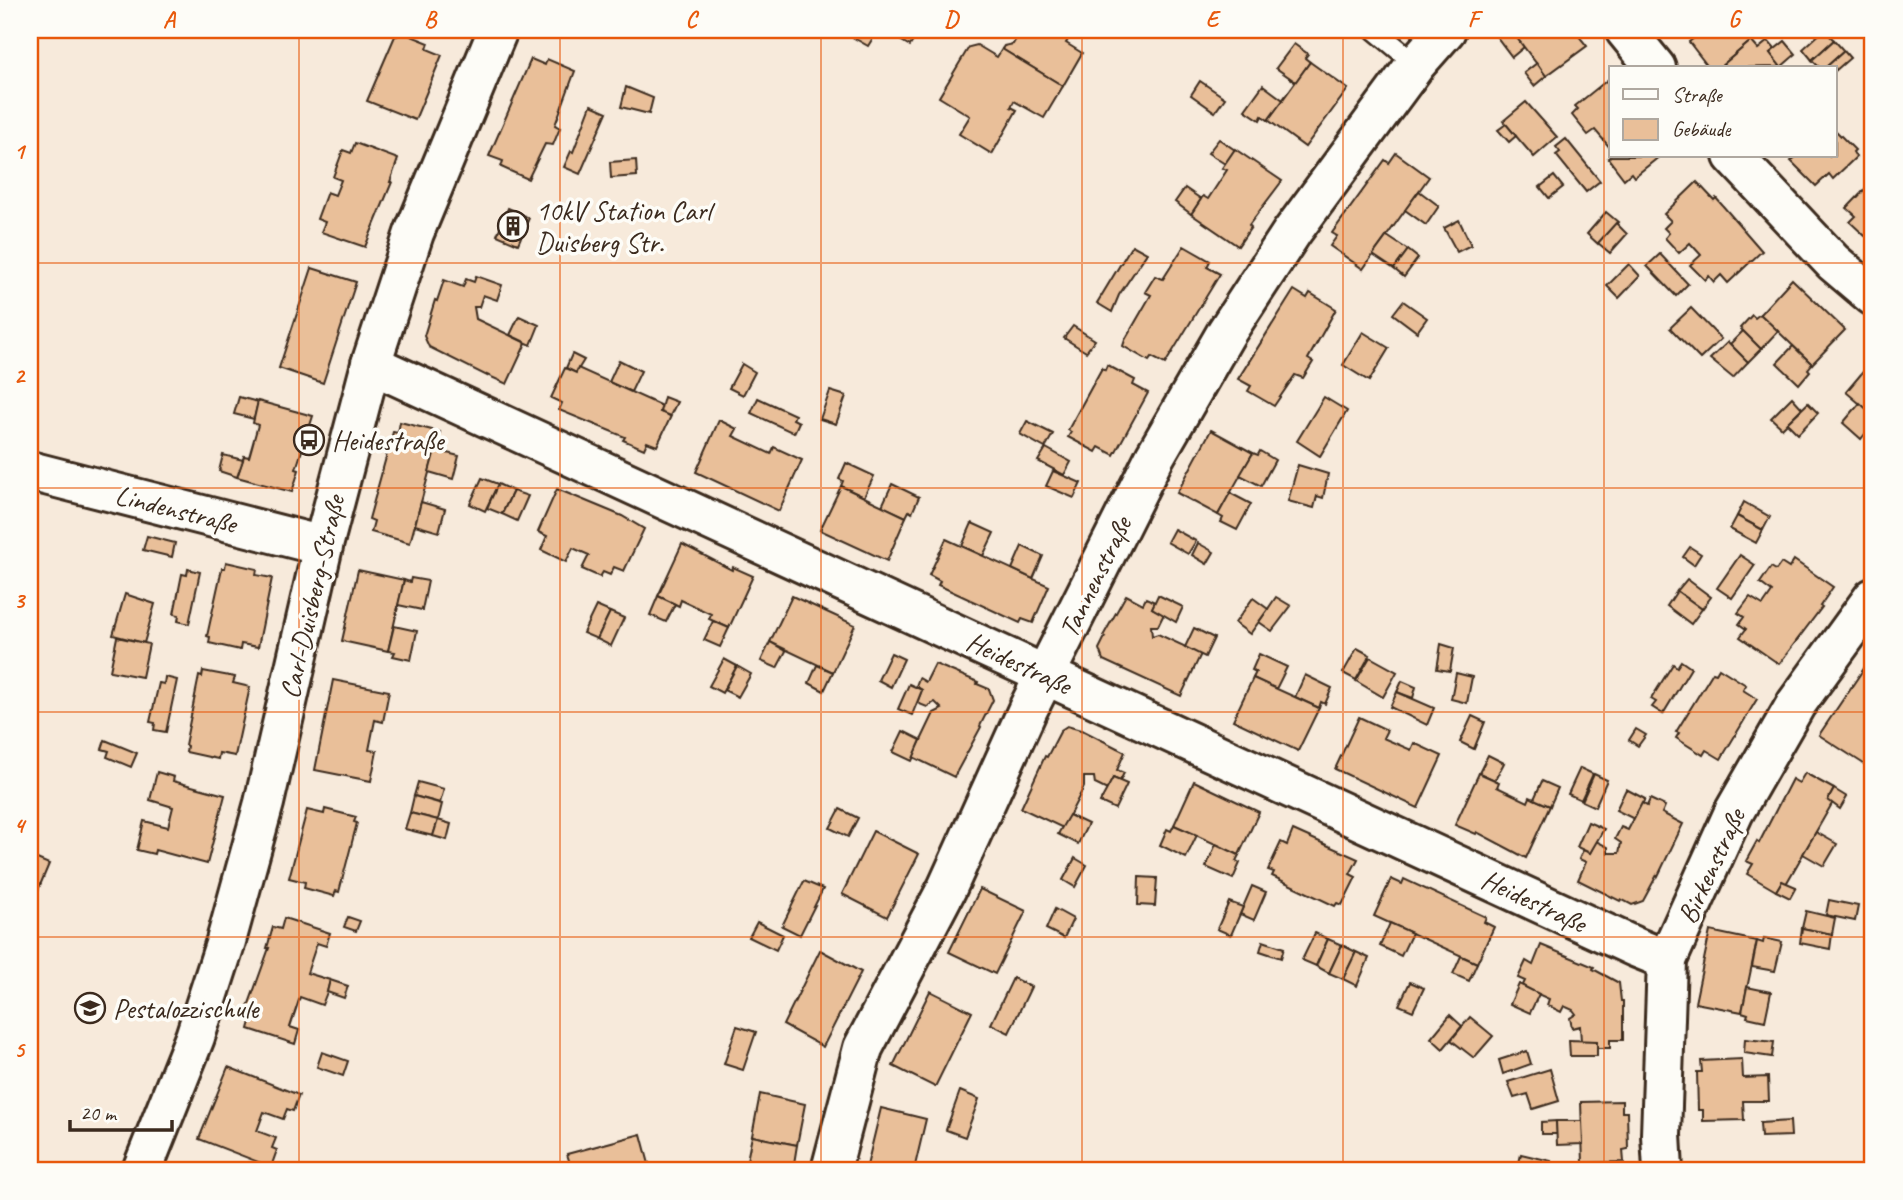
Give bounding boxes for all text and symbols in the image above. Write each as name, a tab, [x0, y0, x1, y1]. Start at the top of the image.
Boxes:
text: A	[163, 5, 177, 34]
text: B	[424, 5, 438, 34]
text: C	[686, 5, 700, 34]
text: D	[944, 5, 960, 34]
text: E	[1206, 5, 1222, 34]
text: F	[1468, 5, 1484, 34]
text: G	[1728, 5, 1743, 34]
legend	[1609, 66, 1836, 158]
text: Straße	[1672, 82, 1724, 108]
text: Gebäude	[1672, 116, 1731, 142]
text: 1	[14, 137, 27, 166]
place label: 10kV Station Carl Duisberg Str.	[536, 193, 716, 260]
building icon: 10kV Station Carl Duisberg Str.	[496, 209, 530, 243]
text: 2	[14, 361, 27, 390]
bus stop icon: Heidestraße	[292, 423, 326, 457]
place label: Heidestraße	[332, 423, 445, 458]
street label: Lindenstraße	[112, 477, 242, 541]
street label: Carl-Duisberg-Straße	[272, 490, 353, 702]
street label: Tannenstraße	[1051, 509, 1140, 643]
text: 3	[14, 586, 27, 615]
street label: Heidestraße	[961, 624, 1079, 703]
street label: Birkenstraße	[1669, 801, 1754, 929]
text: 4	[14, 811, 27, 840]
street label: Heidestraße	[1476, 862, 1594, 941]
school or university icon: Pestalozzischule	[73, 991, 107, 1025]
place label: Pestalozzischule	[113, 991, 260, 1026]
text: 5	[14, 1035, 26, 1064]
scale bar	[70, 1088, 172, 1132]
text: 20 m	[80, 1100, 118, 1126]

